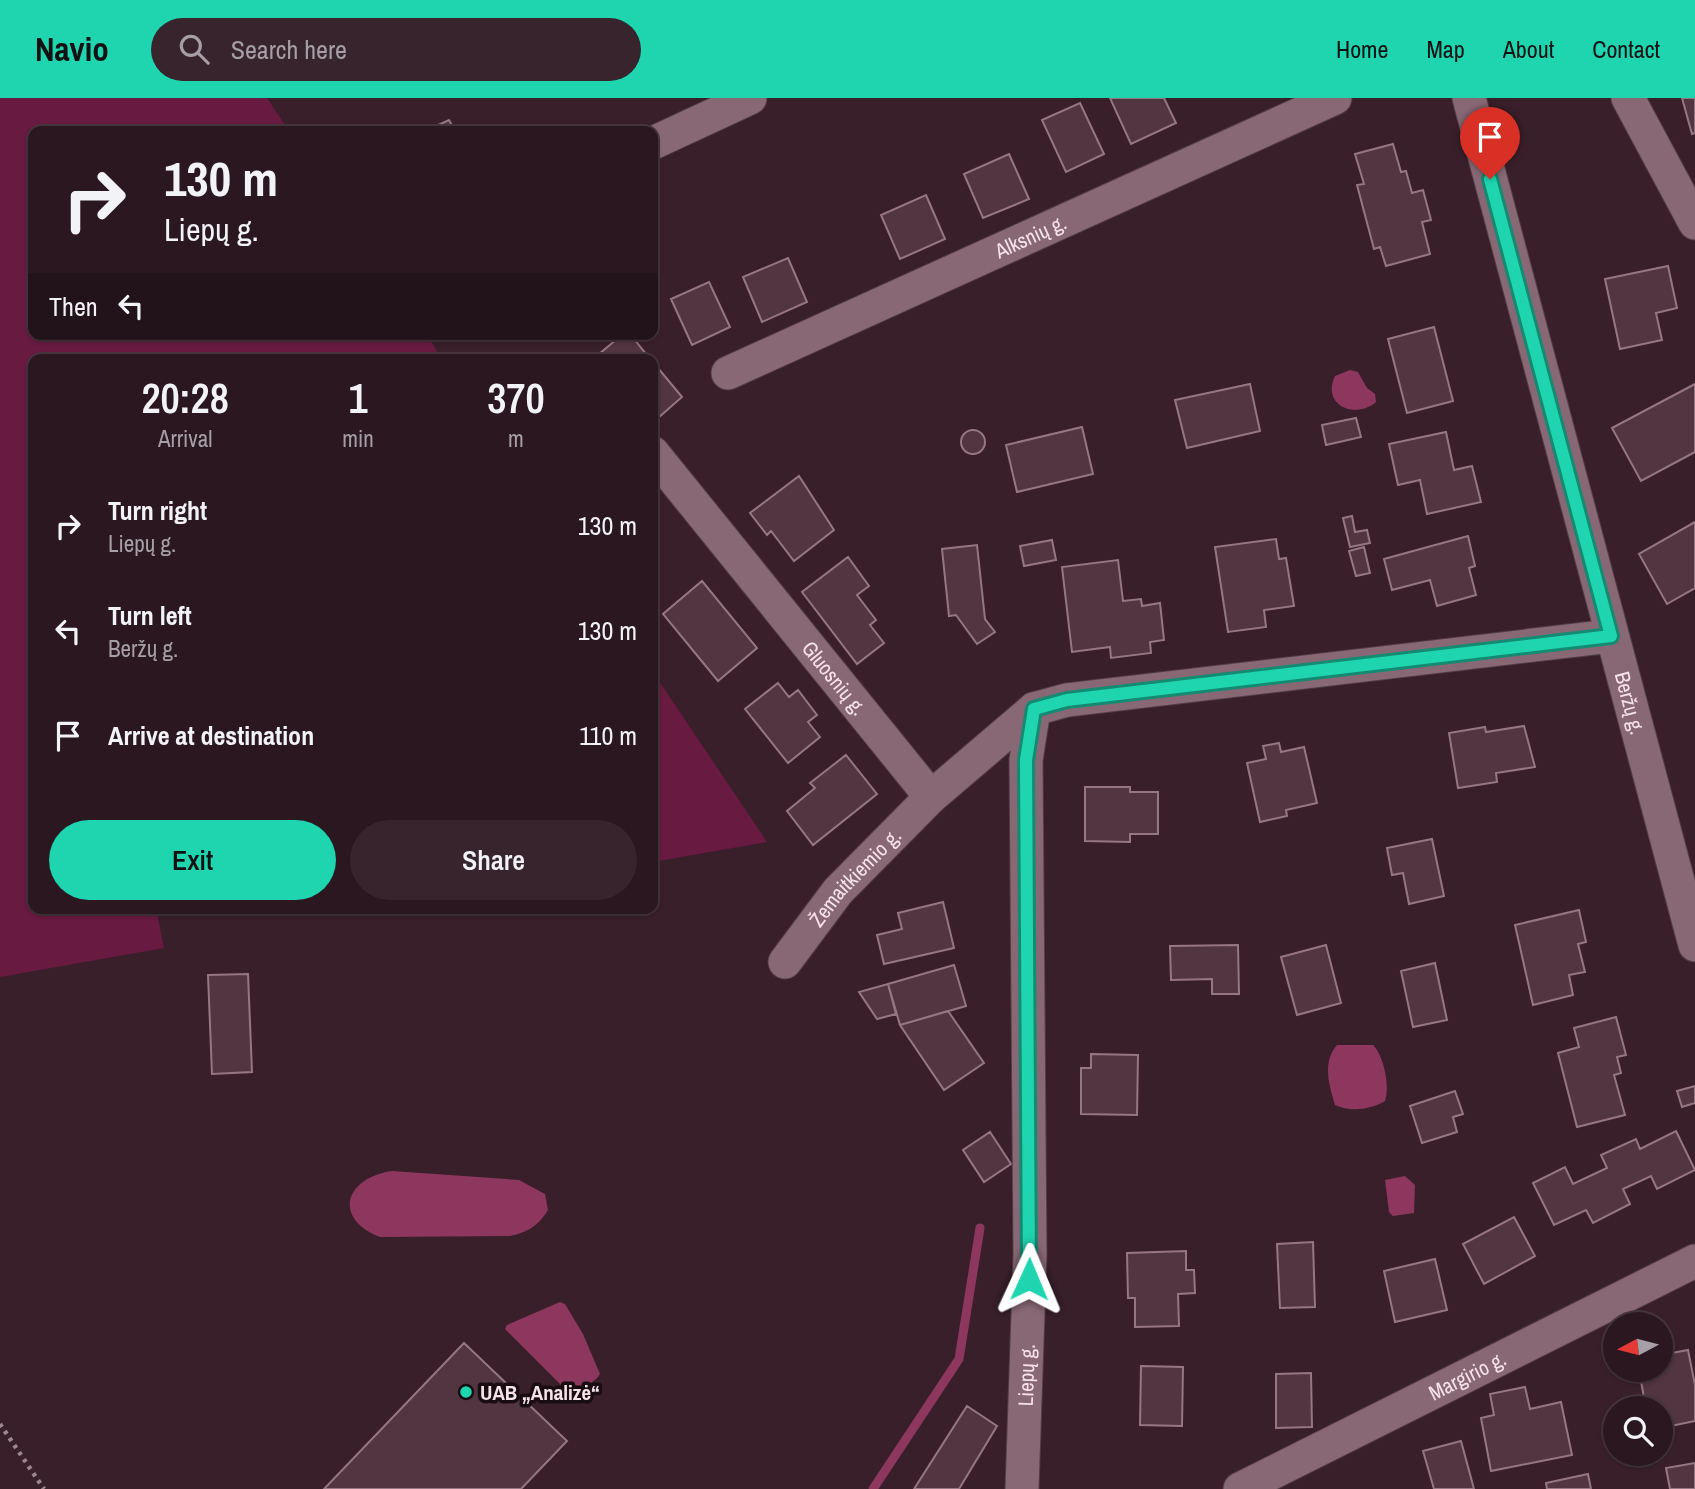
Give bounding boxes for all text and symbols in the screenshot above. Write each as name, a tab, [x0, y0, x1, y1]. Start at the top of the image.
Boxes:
search box	[151, 18, 641, 81]
text: Navio	[35, 27, 109, 71]
icon: search	[175, 30, 213, 68]
text: Search here	[231, 32, 347, 67]
text: Home	[1336, 33, 1388, 65]
text: Map	[1426, 33, 1465, 65]
text: About	[1503, 33, 1554, 65]
text: Contact	[1592, 33, 1660, 65]
pin	[1460, 107, 1520, 179]
icon: arrive	[1471, 118, 1509, 156]
text: 130 m	[164, 145, 278, 211]
icon: right	[49, 154, 140, 245]
street label: Alksnių g.	[989, 207, 1071, 265]
text: Liepų g.	[164, 208, 259, 251]
icon: left	[112, 287, 150, 325]
text: Then	[49, 289, 98, 324]
text: 20:28	[141, 370, 229, 426]
text: 1	[348, 370, 368, 426]
text: 370	[487, 370, 545, 426]
text: Arrival	[158, 423, 212, 454]
text: min	[342, 423, 374, 454]
text: m	[508, 423, 524, 454]
text: Turn right	[108, 493, 207, 528]
icon: right	[49, 507, 87, 545]
text: 130 m	[578, 508, 637, 543]
text: Liepų g.	[108, 528, 176, 559]
text: Turn left	[108, 598, 192, 633]
icon: left	[49, 612, 87, 650]
text: 130 m	[578, 613, 637, 648]
text: Beržų g.	[108, 633, 178, 664]
street label: Gluosnių g.	[796, 634, 874, 721]
street label: Beržų g.	[1608, 668, 1653, 738]
icon: arrive	[49, 717, 87, 755]
text: Arrive at destination	[108, 718, 314, 753]
text: 110 m	[579, 718, 637, 753]
button: Exit	[49, 820, 336, 900]
button: Share	[350, 820, 637, 900]
street label: Žemaitkiemio g.	[802, 821, 907, 932]
position arrow	[992, 1242, 1066, 1316]
north arrow	[1603, 1312, 1673, 1382]
map controls	[1603, 1312, 1673, 1466]
street label: Liepų g.	[1010, 1343, 1041, 1407]
street label: Margirio g.	[1423, 1344, 1511, 1407]
place label: UAB „Analizė“	[480, 1378, 600, 1407]
marker: UAB „Analizė“	[458, 1384, 474, 1400]
button: search	[1603, 1396, 1673, 1466]

